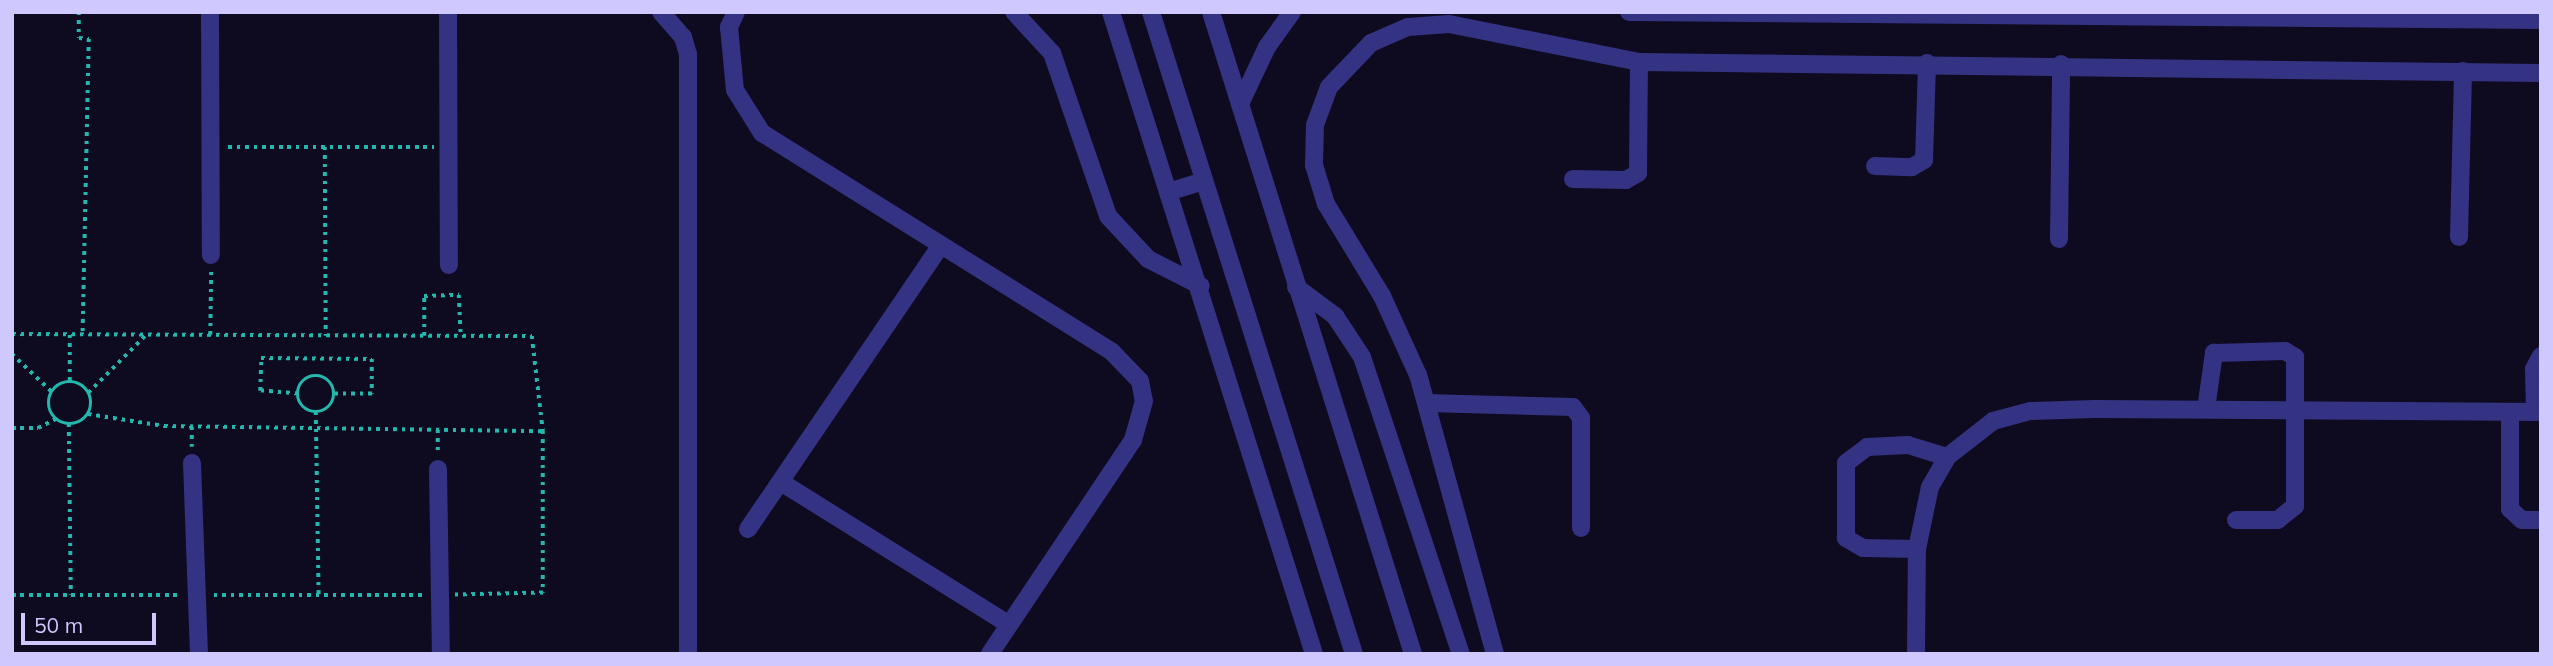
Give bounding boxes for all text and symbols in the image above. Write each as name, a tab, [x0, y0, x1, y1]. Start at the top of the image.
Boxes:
scale bar	[24, 600, 159, 644]
text: 50 m	[34, 612, 83, 638]

